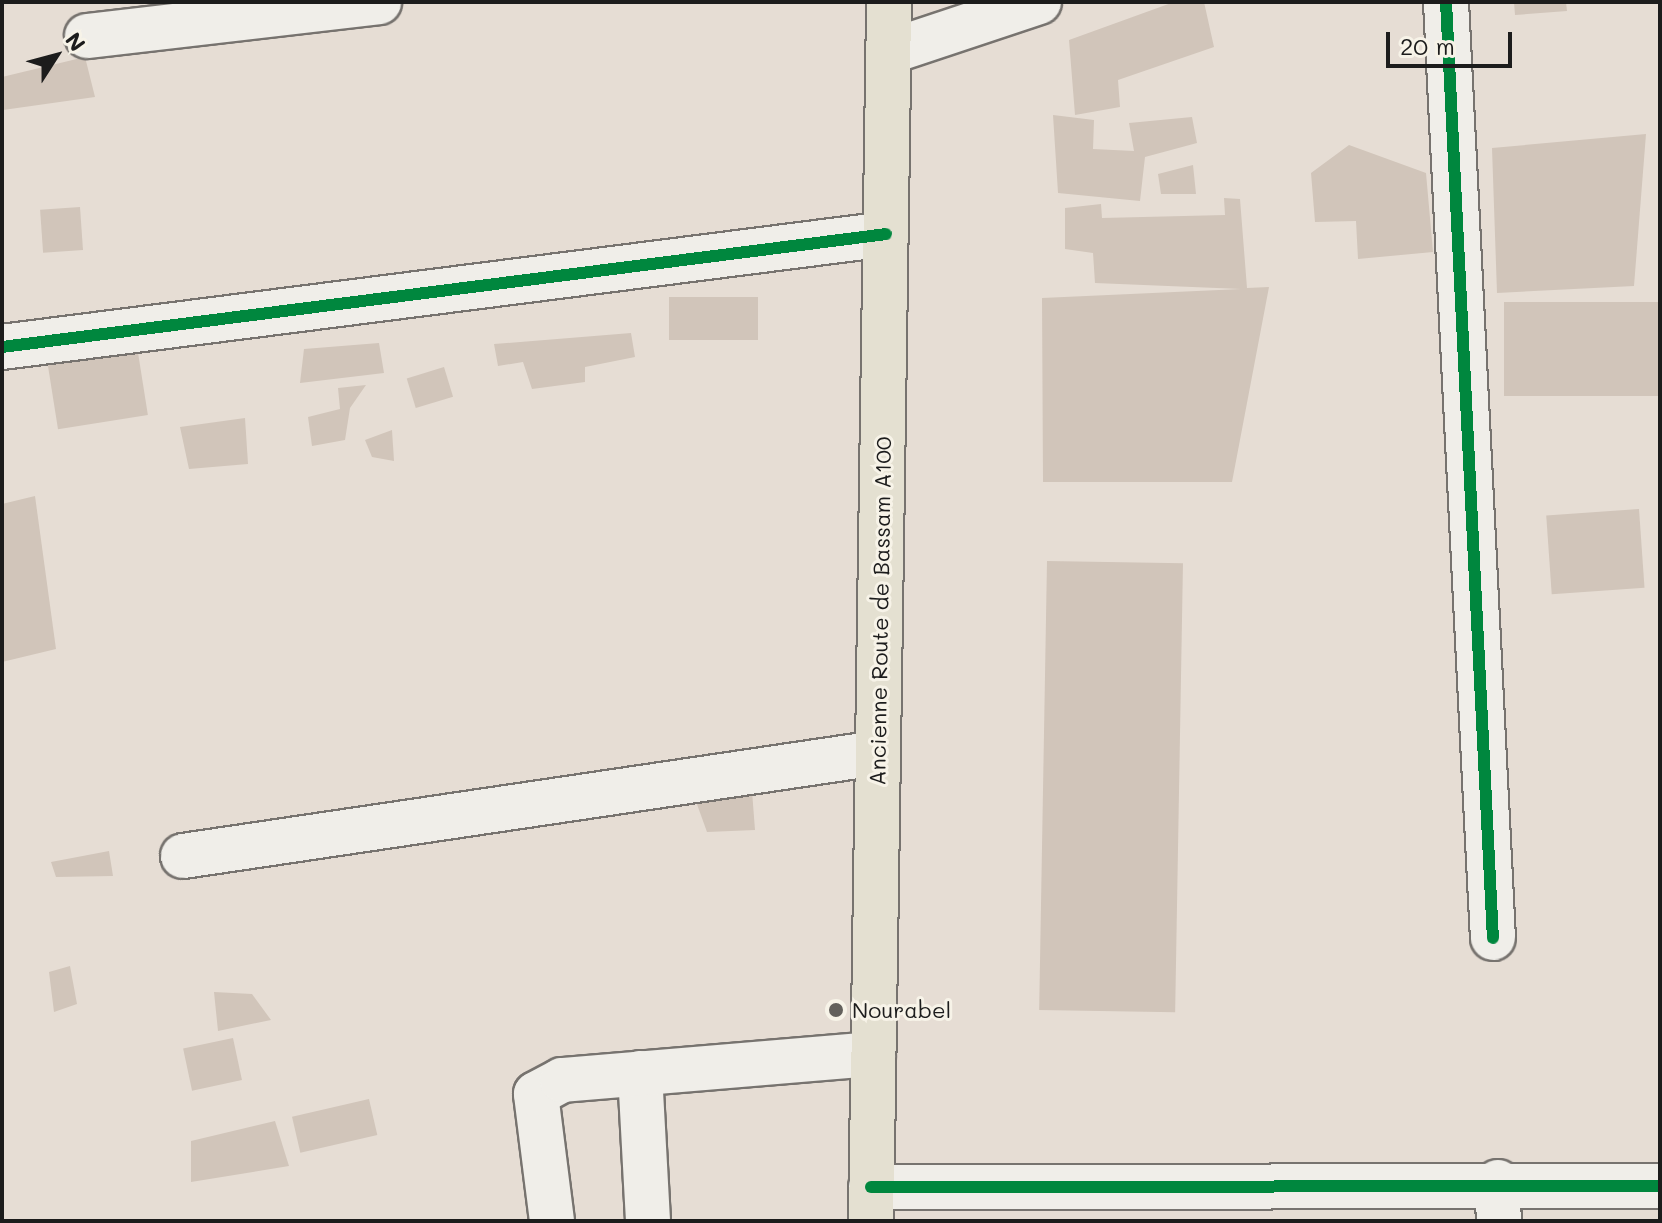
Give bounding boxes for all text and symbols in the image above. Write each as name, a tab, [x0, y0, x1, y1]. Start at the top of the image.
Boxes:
north arrow	[16, 16, 96, 96]
scale bar	[1390, 16, 1516, 66]
text: N	[59, 26, 92, 57]
text: 20 m	[1400, 30, 1455, 61]
street label: Ancienne Route de Bassam A100	[864, 436, 896, 786]
place label: Nourabel	[852, 997, 951, 1023]
marker: Nourabel	[827, 1001, 845, 1019]

